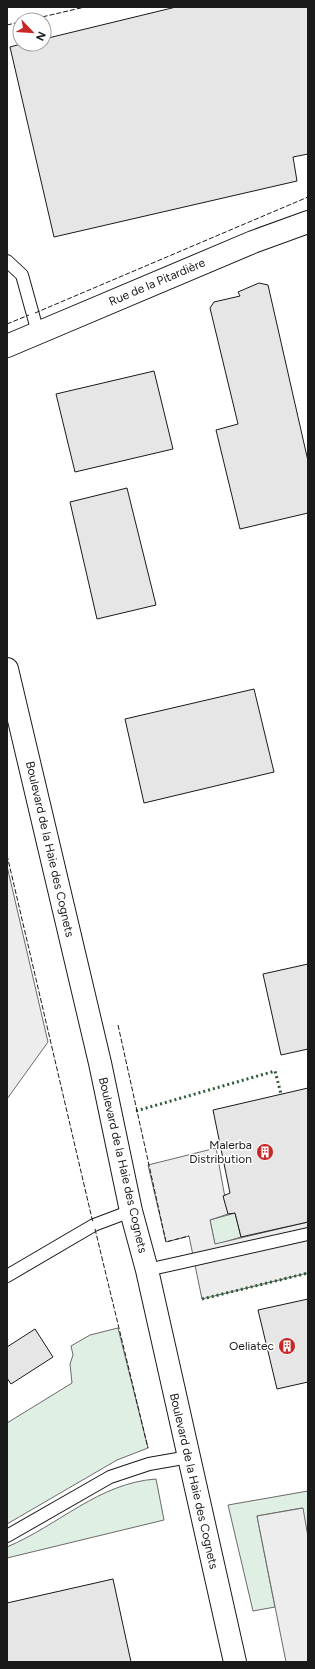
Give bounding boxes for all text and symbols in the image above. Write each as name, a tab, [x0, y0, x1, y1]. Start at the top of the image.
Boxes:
north arrow	[12, 12, 52, 52]
text: N	[33, 29, 48, 43]
street label: Rue de la Pitardière	[107, 255, 208, 309]
street label: Boulevard de la Haie des Cognets	[23, 760, 77, 939]
street label: Boulevard de la Haie des Cognets	[96, 1076, 150, 1255]
place label: Malerba Distribution	[189, 1138, 252, 1166]
building icon: Malerba Distribution	[255, 1142, 275, 1162]
building icon: Oeliatec	[277, 1336, 297, 1356]
place label: Oeliatec	[229, 1339, 274, 1353]
street label: Boulevard de la Haie des Cognets	[167, 1392, 221, 1571]

